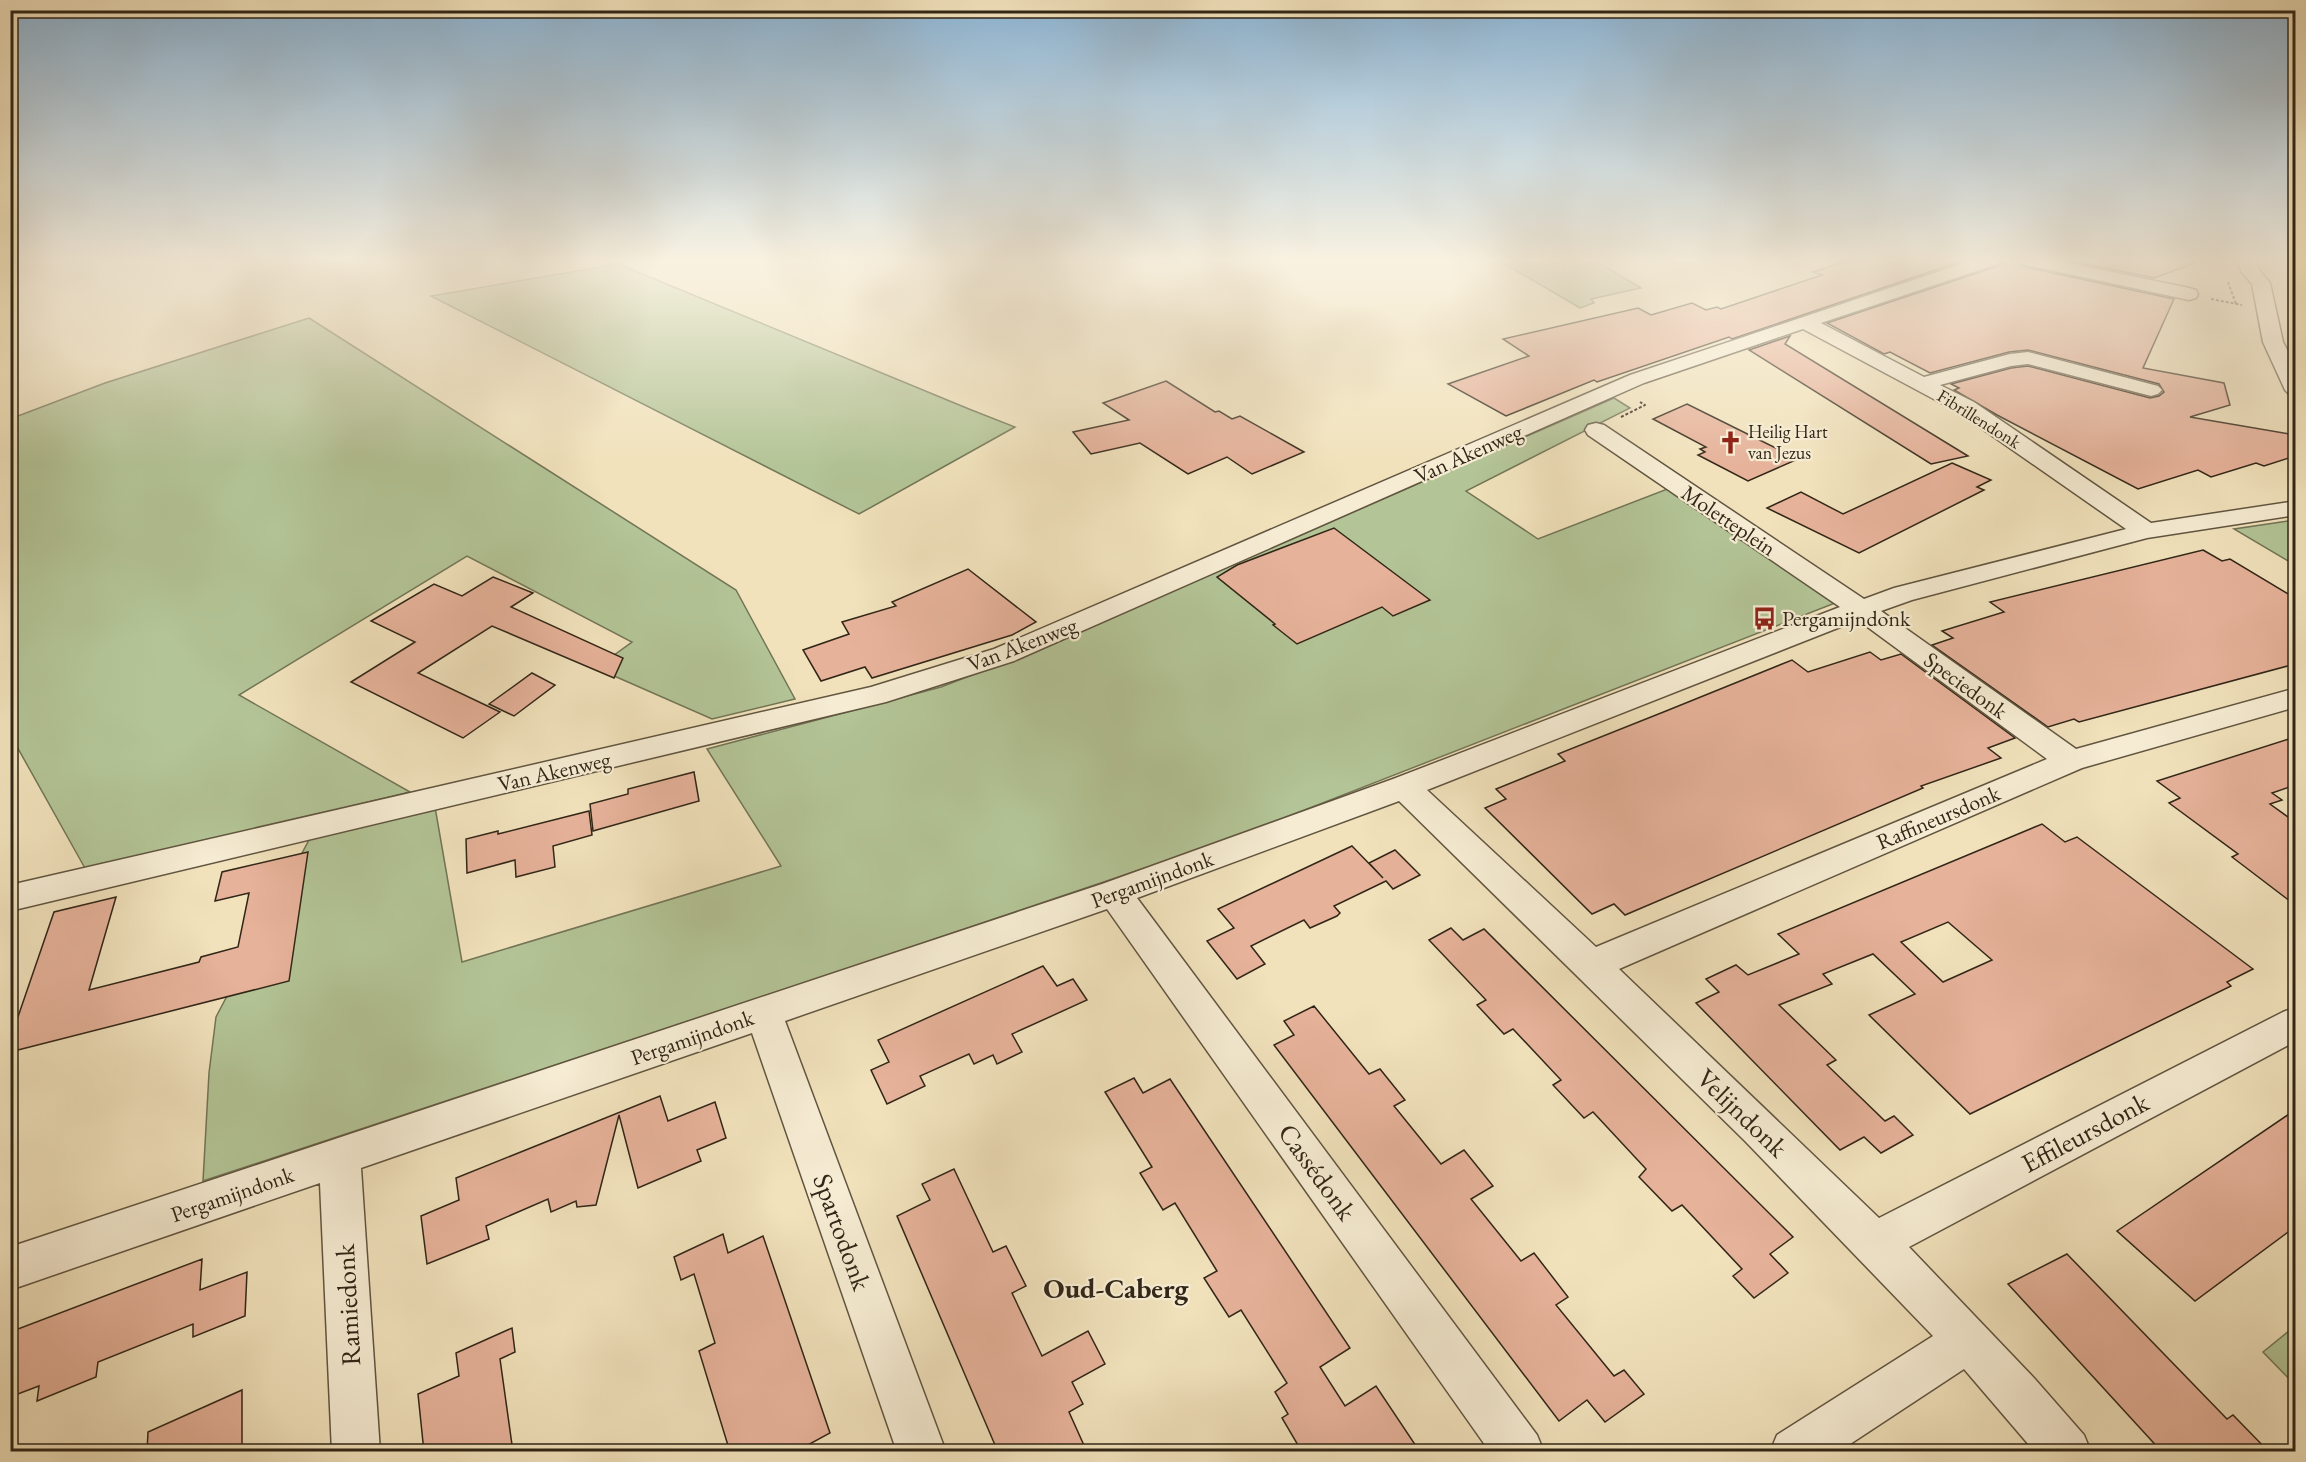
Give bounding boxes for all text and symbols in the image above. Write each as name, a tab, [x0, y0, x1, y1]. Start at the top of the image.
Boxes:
street label: Fibrillendonk	[1933, 384, 2026, 454]
street label: Van Akenweg	[1410, 417, 1527, 490]
place label: Heilig Hart van Jezus	[1748, 420, 1828, 464]
church icon: Heilig Hart van Jezus	[1717, 429, 1743, 455]
street label: Moletteplein	[1676, 478, 1782, 563]
place label: Pergamijndonk	[1782, 604, 1911, 633]
bus stop icon: Pergamijndonk	[1751, 605, 1777, 631]
street label: Van Akenweg	[963, 610, 1082, 679]
street label: Speciedonk	[1918, 645, 2014, 726]
street label: Van Akenweg	[495, 744, 614, 799]
street label: Raffineursdonk	[1872, 778, 2005, 857]
street label: Pergamijndonk	[1087, 844, 1218, 915]
street label: Pergamijndonk	[627, 1003, 758, 1072]
street label: Velijndonk	[1689, 1061, 1796, 1165]
street label: Effileursdonk	[2015, 1084, 2155, 1181]
street label: Cassédonk	[1270, 1116, 1365, 1227]
street label: Pergamijndonk	[167, 1160, 298, 1229]
street label: Spartodonk	[805, 1169, 880, 1295]
street label: Ramiedonk	[327, 1243, 368, 1367]
district label: Oud-Caberg	[1043, 1270, 1190, 1306]

